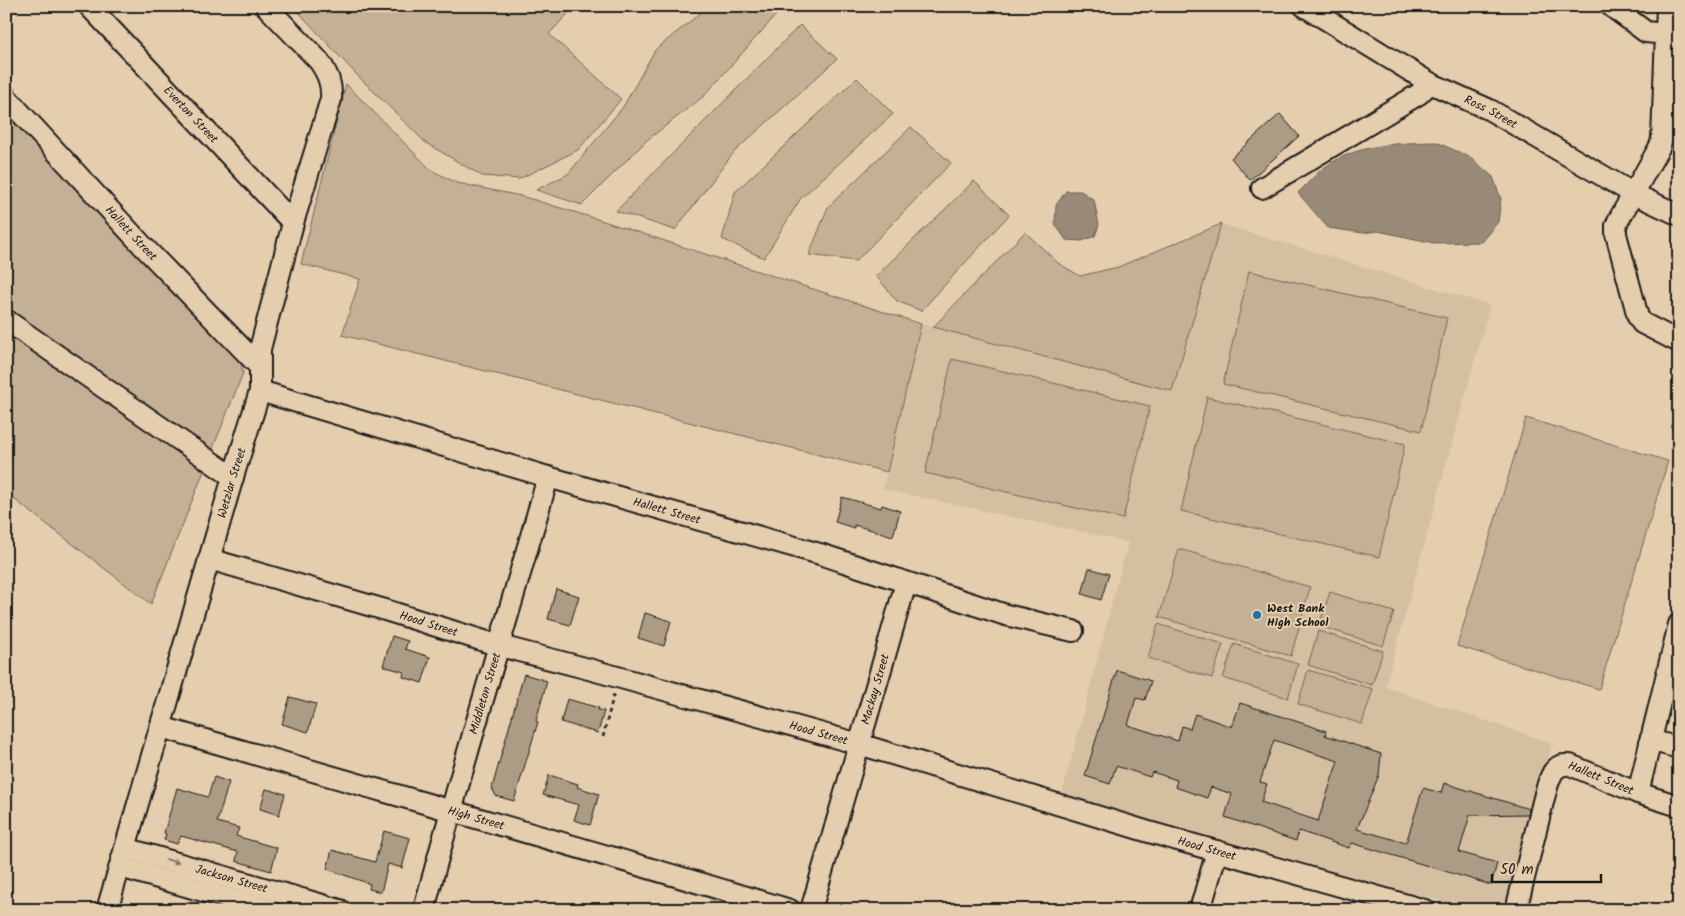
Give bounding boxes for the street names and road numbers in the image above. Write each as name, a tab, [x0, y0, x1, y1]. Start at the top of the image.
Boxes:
street label: Everton Street	[159, 82, 223, 148]
street label: Ross Street	[1461, 91, 1521, 134]
street label: Hallett Street	[100, 202, 162, 266]
street label: Wetzlar Street	[213, 445, 252, 520]
street label: Hallett Street	[631, 492, 703, 530]
street label: Hood Street	[397, 606, 460, 642]
street label: Middleton Street	[464, 650, 506, 737]
street label: Mackay Street	[856, 651, 895, 727]
street label: Hood Street	[787, 716, 850, 751]
street label: Hallett Street	[1565, 756, 1637, 800]
street label: High Street	[445, 801, 507, 836]
street label: Hood Street	[1175, 831, 1239, 866]
street label: Jackson Street	[193, 860, 270, 899]

